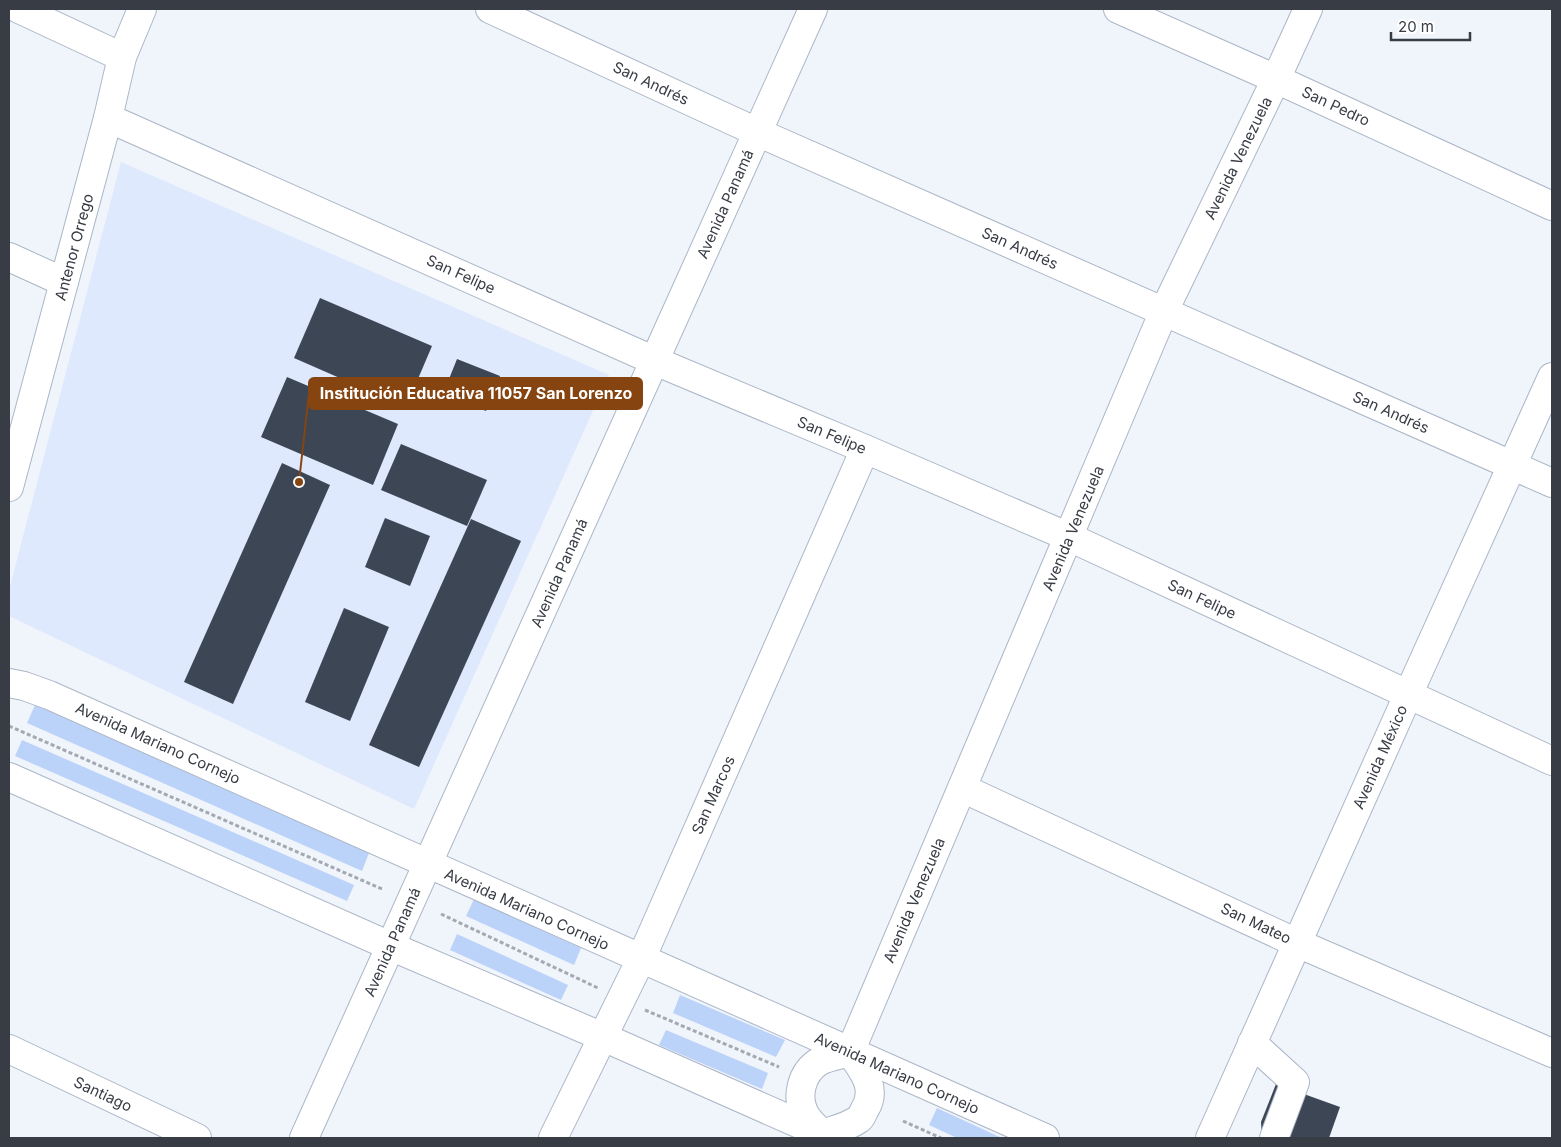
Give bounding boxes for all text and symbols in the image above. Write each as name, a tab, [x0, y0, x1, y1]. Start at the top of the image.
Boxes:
scale bar	[1391, 10, 1470, 42]
text: 20 m	[1398, 17, 1434, 36]
street label: San Andrés	[610, 57, 692, 109]
street label: San Pedro	[1299, 82, 1373, 130]
street label: Avenida Venezuela	[1200, 94, 1276, 222]
street label: Avenida Panamá	[692, 147, 758, 261]
street label: Antenor Orrego	[51, 191, 97, 303]
street label: San Andrés	[979, 223, 1061, 273]
street label: San Felipe	[424, 250, 498, 298]
callout: Institución Educativa 11057 San Lorenzo	[309, 378, 642, 409]
text: Institución Educativa 11057 San Lorenzo	[320, 383, 633, 403]
street label: San Andrés	[1350, 387, 1432, 437]
street label: San Felipe	[795, 412, 869, 458]
street label: Avenida Venezuela	[1038, 463, 1108, 593]
street label: Avenida Panamá	[526, 516, 592, 630]
street label: San Felipe	[1165, 575, 1239, 623]
street label: Avenida Mariano Cornejo	[73, 698, 243, 788]
street label: Avenida México	[1349, 702, 1411, 812]
street label: San Marcos	[687, 753, 739, 837]
street label: Avenida Venezuela	[879, 835, 949, 965]
street label: Avenida Mariano Cornejo	[442, 864, 612, 954]
street label: Avenida Panamá	[359, 885, 425, 999]
street label: San Mateo	[1218, 898, 1294, 948]
street label: Avenida Mariano Cornejo	[812, 1028, 982, 1118]
street label: Santiago	[71, 1072, 135, 1116]

